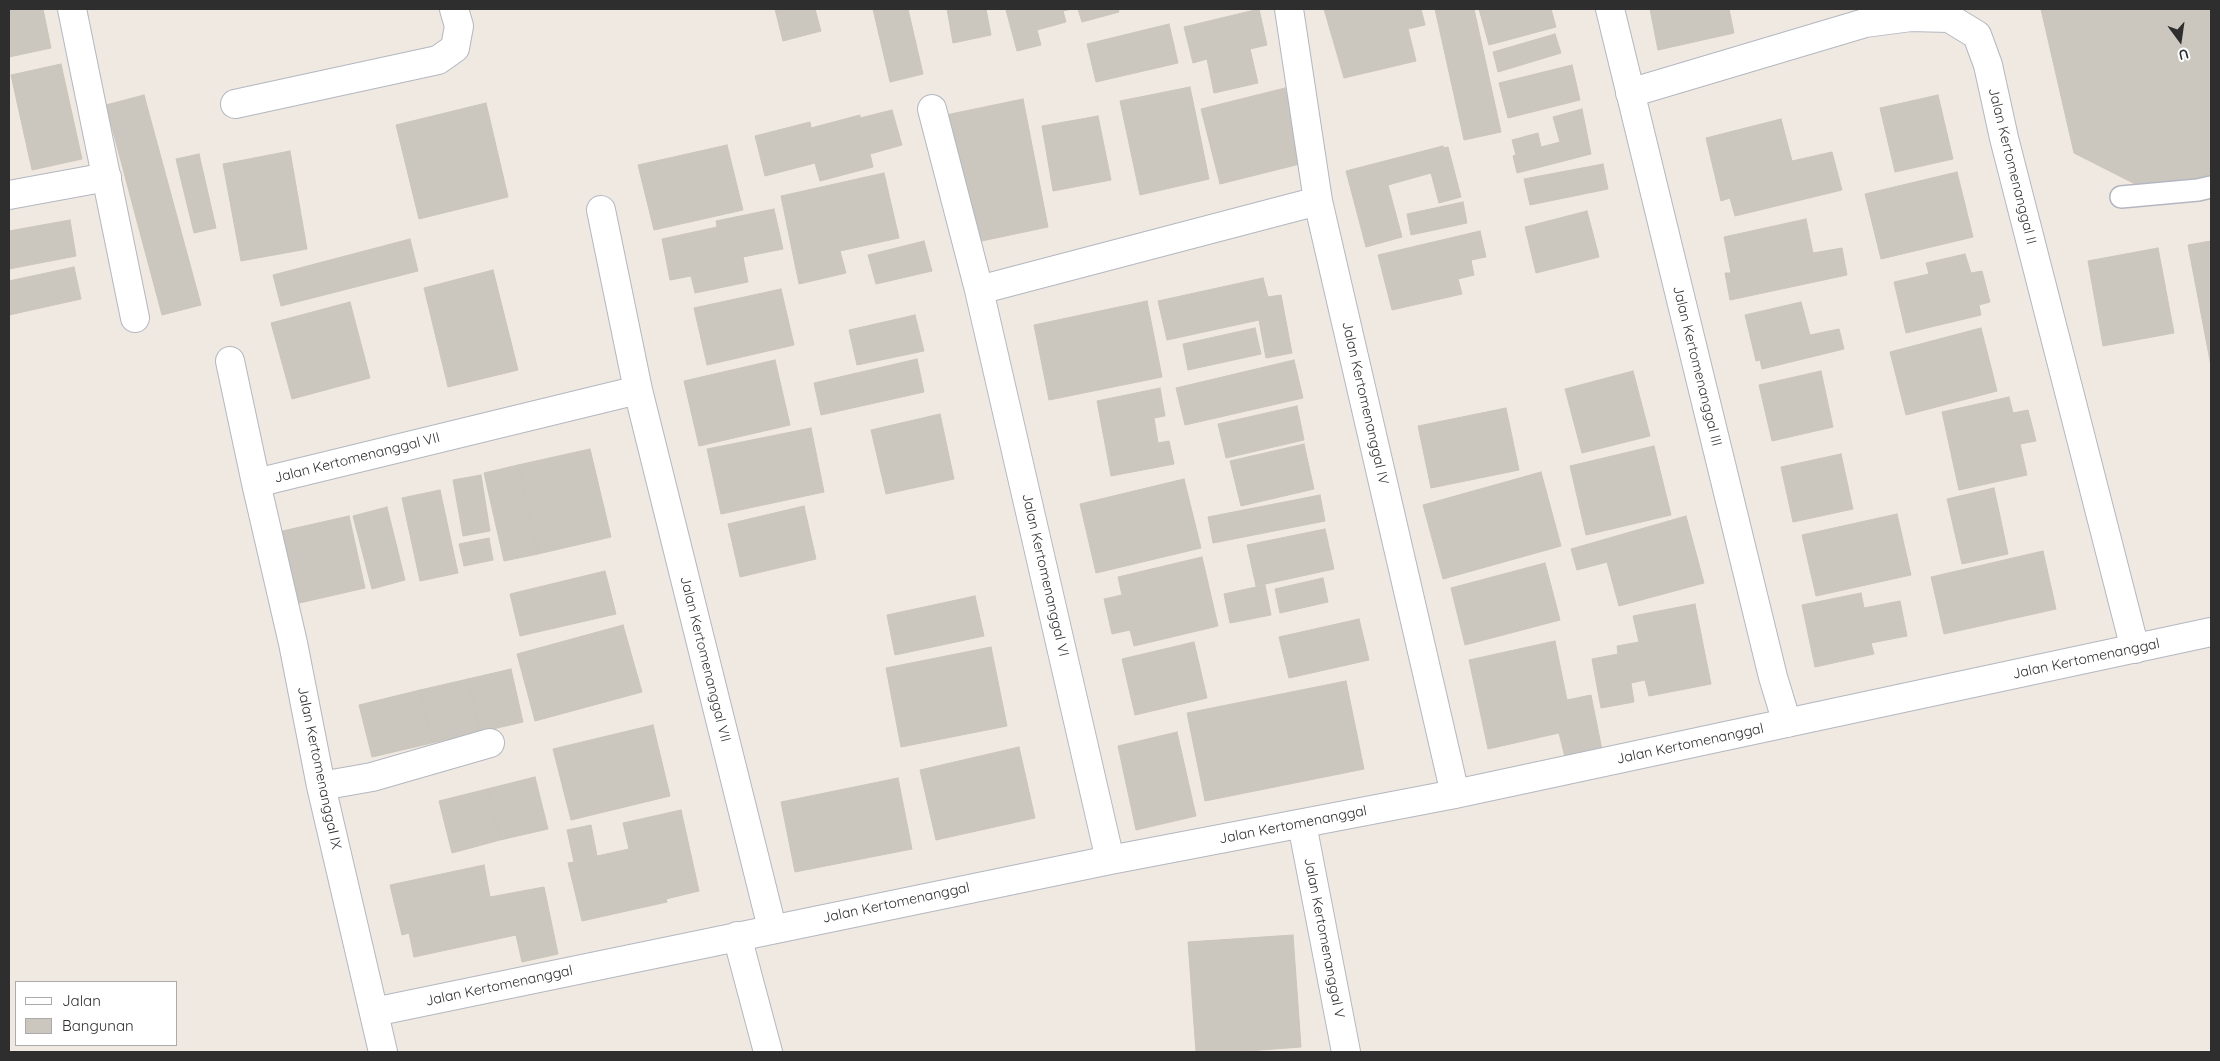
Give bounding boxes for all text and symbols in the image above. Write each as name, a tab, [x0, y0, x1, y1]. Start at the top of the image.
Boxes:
north arrow	[2155, 15, 2205, 65]
text: U	[2177, 45, 2191, 64]
street label: Jalan Kertomenanggal II	[1984, 86, 2040, 246]
street label: Jalan Kertomenanggal III	[1669, 284, 1725, 448]
street label: Jalan Kertomenanggal IV	[1338, 320, 1392, 486]
street label: Jalan Kertomenanggal VII	[272, 429, 442, 487]
street label: Jalan Kertomenanggal VI	[1018, 492, 1072, 658]
street label: Jalan Kertomenanggal VII	[676, 574, 734, 744]
street label: Jalan Kertomenanggal	[2011, 635, 2161, 683]
street label: Jalan Kertomenanggal IX	[294, 685, 344, 851]
street label: Jalan Kertomenanggal	[1615, 720, 1765, 768]
street label: Jalan Kertomenanggal	[1218, 802, 1368, 848]
street label: Jalan Kertomenanggal V	[1300, 856, 1348, 1020]
street label: Jalan Kertomenanggal	[821, 879, 971, 927]
street label: Jalan Kertomenanggal	[424, 962, 574, 1010]
legend	[15, 981, 178, 1046]
text: Jalan	[62, 991, 101, 1010]
text: Bangunan	[62, 1016, 134, 1035]

